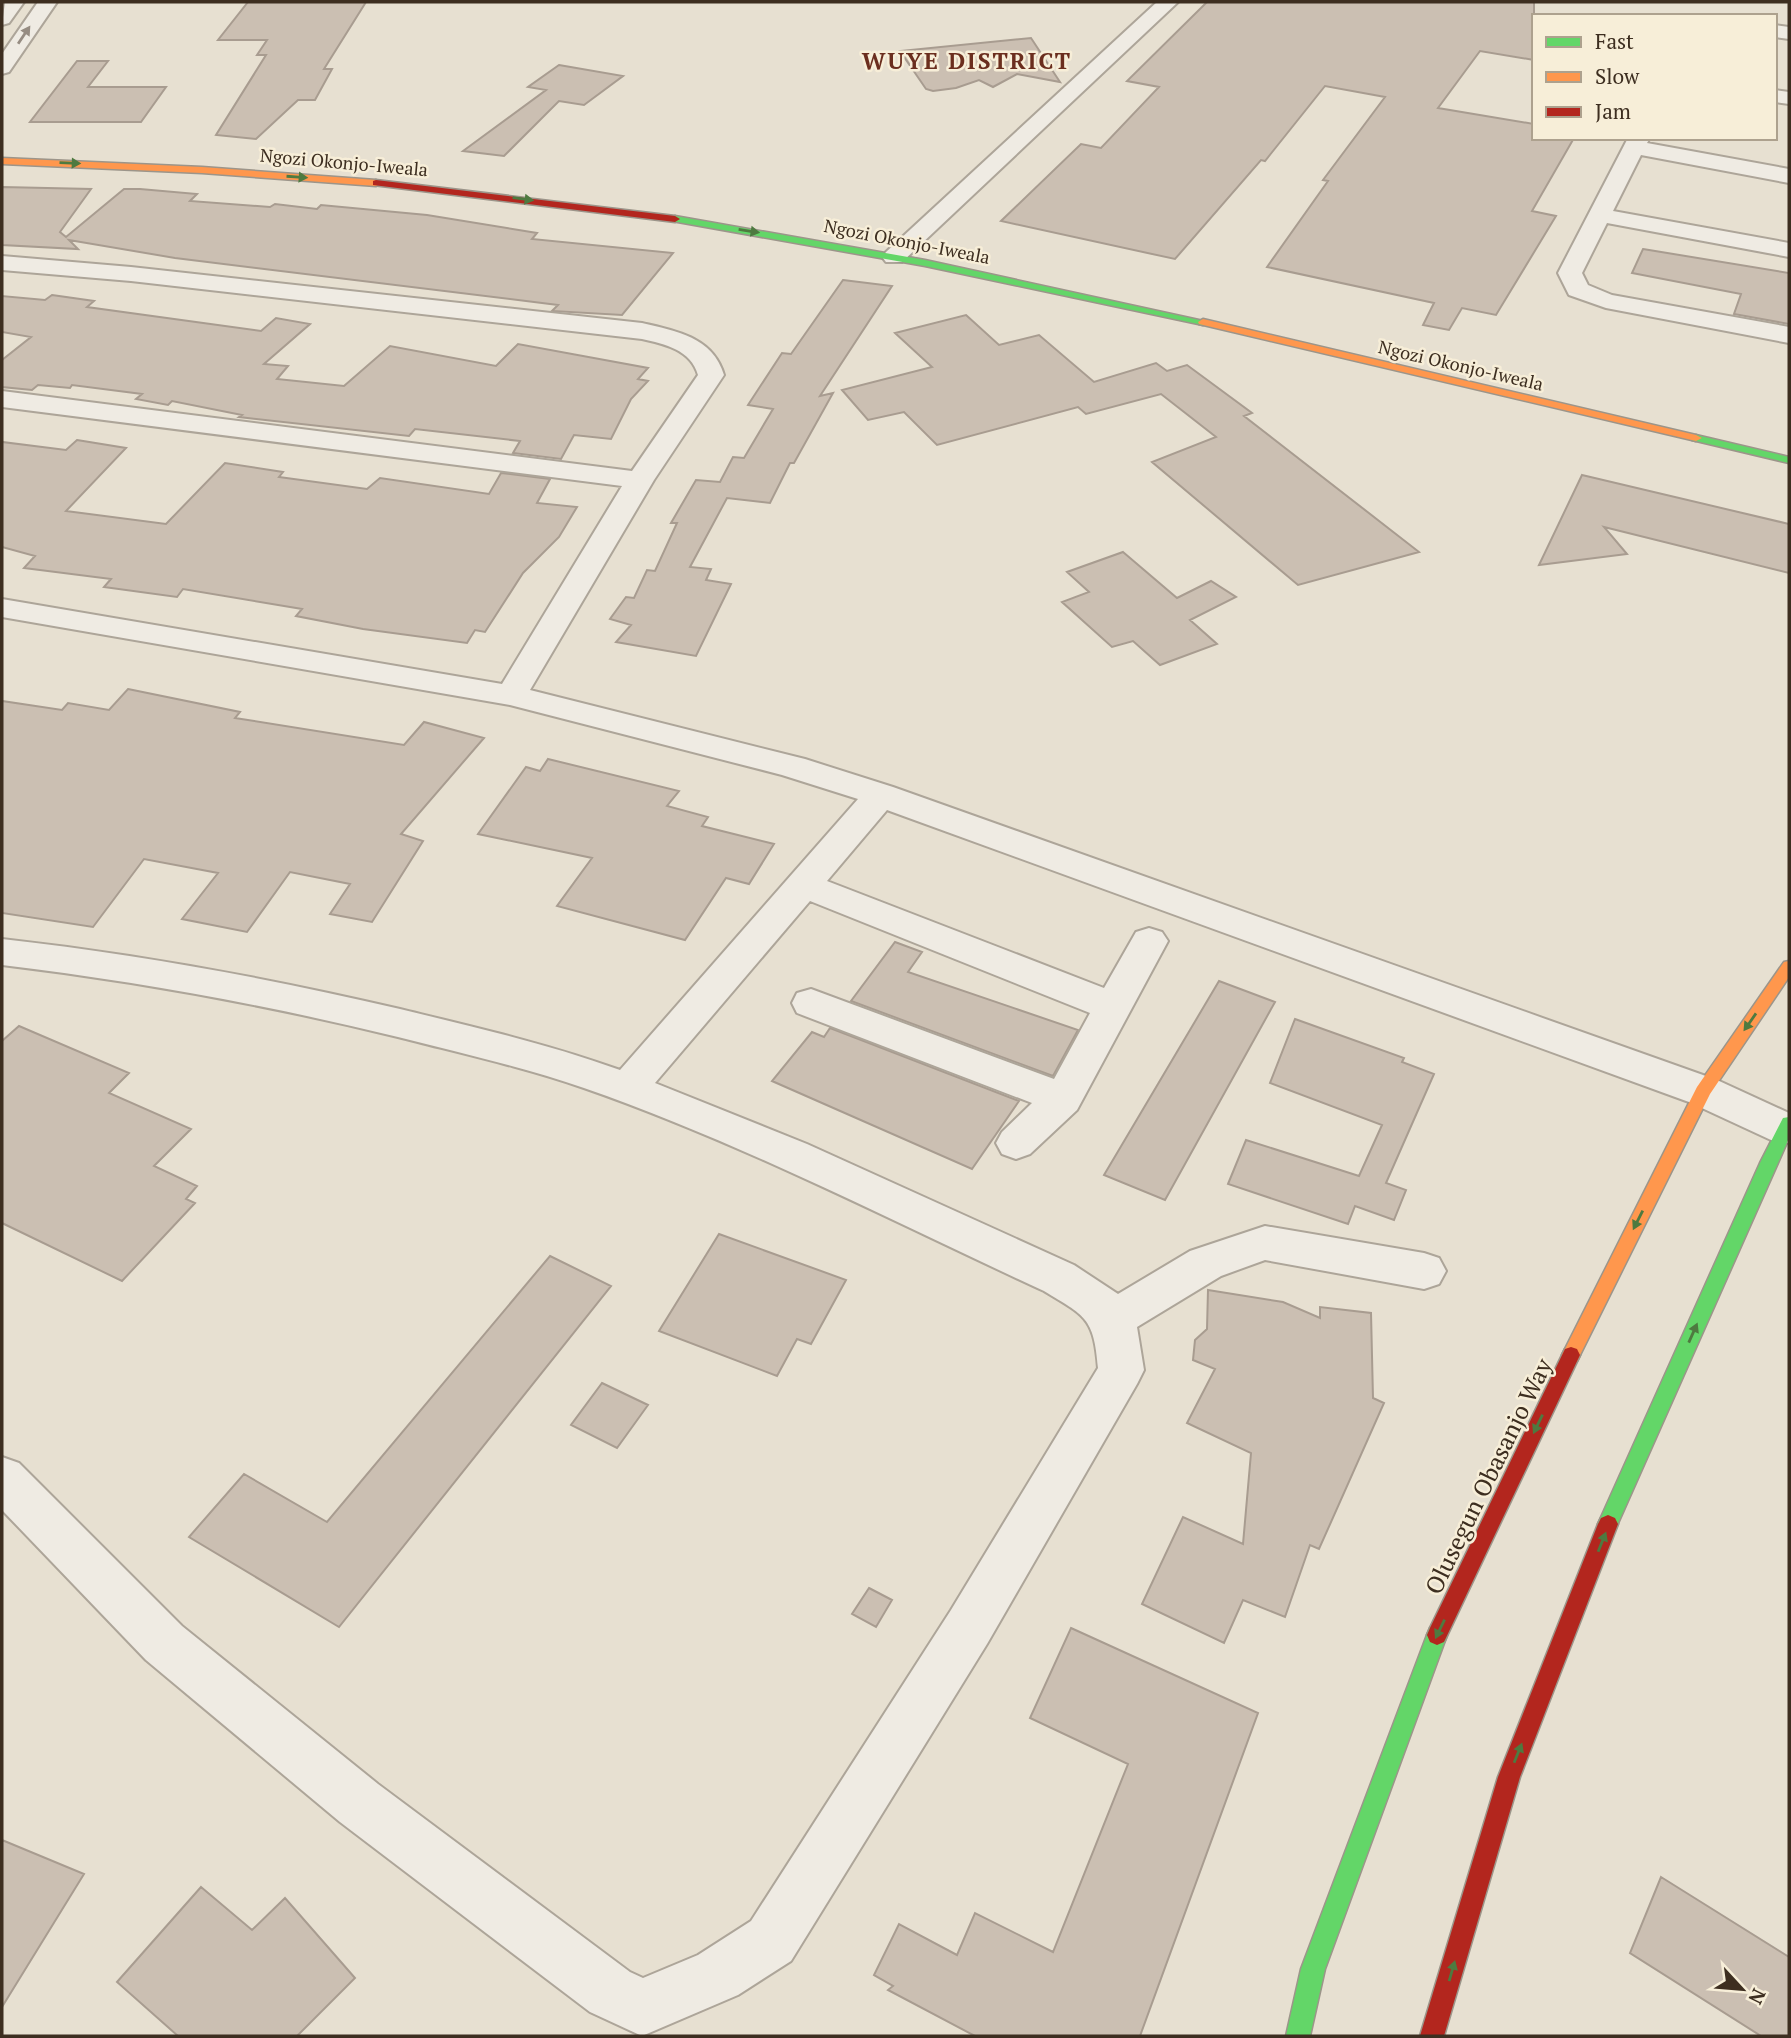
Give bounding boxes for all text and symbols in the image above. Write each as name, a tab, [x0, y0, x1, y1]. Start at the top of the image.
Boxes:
legend	[1532, 14, 1777, 140]
one-way arrow	[17, 26, 31, 44]
text: Fast	[1595, 27, 1634, 55]
district label: WUYE DISTRICT	[862, 45, 1072, 76]
text: Slow	[1595, 62, 1640, 90]
text: Jam	[1595, 97, 1631, 125]
street label: Ngozi Okonjo-Iweala	[259, 143, 429, 181]
one-way arrow	[59, 158, 81, 169]
one-way arrow	[286, 172, 308, 183]
one-way arrow	[513, 194, 535, 205]
street label: Ngozi Okonjo-Iweala	[822, 213, 992, 269]
one-way arrow	[738, 226, 760, 237]
street label: Ngozi Okonjo-Iweala	[1376, 334, 1546, 396]
one-way arrow	[1743, 1013, 1757, 1031]
one-way arrow	[1633, 1210, 1644, 1230]
one-way arrow	[1687, 1323, 1699, 1343]
street label: Olusegun Obasanjo Way	[1417, 1352, 1559, 1599]
one-way arrow	[1533, 1414, 1544, 1434]
one-way arrow	[1596, 1531, 1607, 1552]
one-way arrow	[1434, 1619, 1446, 1639]
one-way arrow	[1513, 1743, 1524, 1764]
north arrow	[1707, 1954, 1777, 2024]
one-way arrow	[1447, 1960, 1457, 1981]
text: N	[1743, 1985, 1772, 2009]

